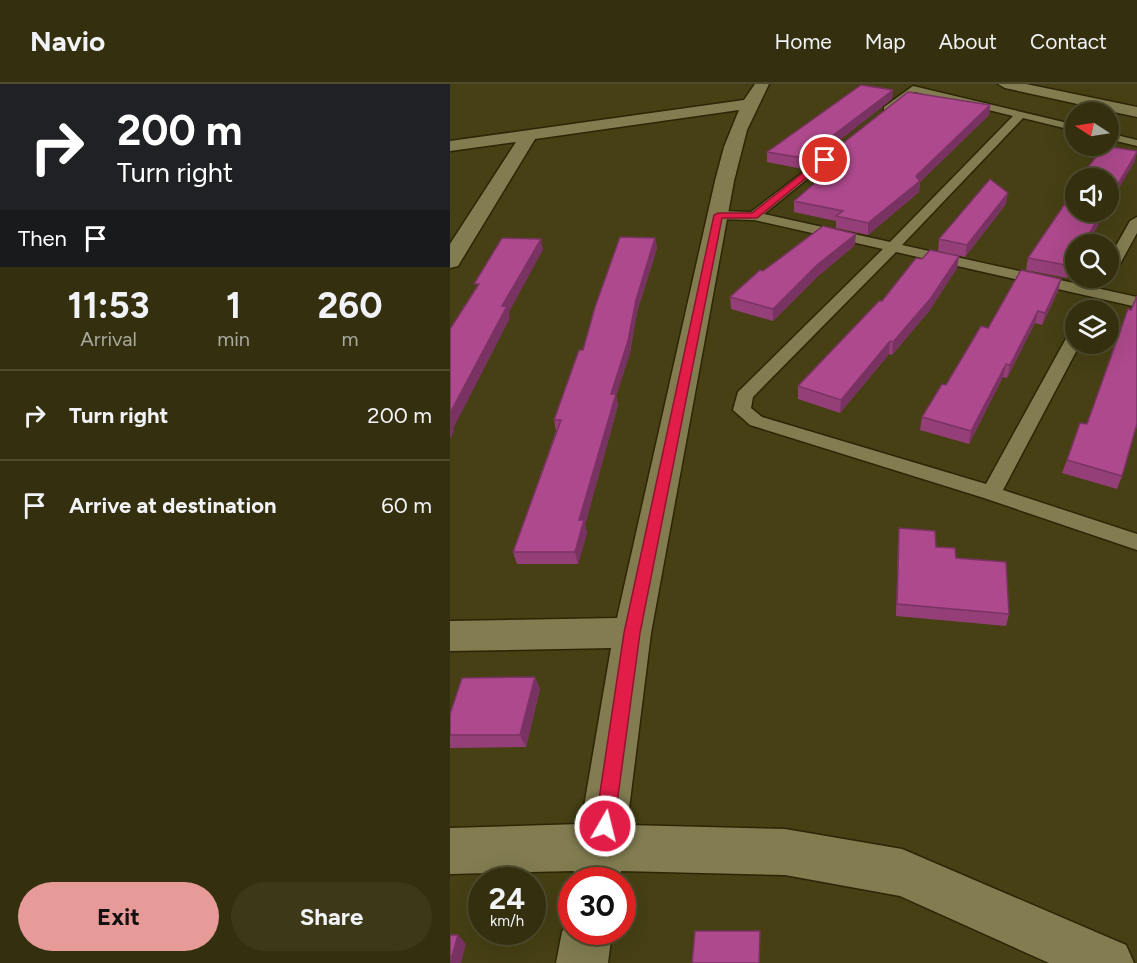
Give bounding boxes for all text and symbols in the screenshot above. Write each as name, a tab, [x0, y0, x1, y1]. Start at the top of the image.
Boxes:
text: Navio	[30, 24, 105, 58]
text: Home	[775, 29, 832, 54]
text: Map	[865, 29, 906, 54]
text: About	[939, 29, 997, 54]
text: Contact	[1030, 29, 1107, 54]
north arrow	[1065, 102, 1119, 156]
map controls	[1065, 102, 1119, 354]
text: 200 m	[117, 105, 242, 156]
icon: right	[18, 108, 96, 186]
pin	[799, 134, 850, 185]
icon: arrive	[808, 143, 841, 176]
text: Turn right	[117, 156, 233, 189]
button: sound	[1065, 168, 1119, 222]
icon: arrive	[79, 222, 112, 255]
text: Then	[18, 225, 67, 252]
button: search	[1065, 234, 1119, 288]
text: 11:53	[67, 284, 150, 327]
text: 1	[226, 284, 241, 327]
text: 260	[317, 284, 383, 327]
button: layers	[1065, 300, 1119, 354]
text: Arrival	[80, 327, 137, 351]
text: min	[217, 327, 250, 351]
text: m	[341, 327, 358, 351]
icon: right	[18, 399, 51, 432]
text: Turn right	[69, 402, 168, 429]
text: 200 m	[367, 402, 432, 429]
icon: arrive	[18, 489, 51, 522]
text: Arrive at destination	[69, 492, 277, 519]
text: 60 m	[381, 492, 432, 519]
position arrow	[573, 794, 637, 858]
speed limit sign: 30	[558, 867, 636, 945]
text: 24	[489, 880, 525, 917]
button: Exit	[18, 882, 219, 951]
button: Share	[231, 882, 432, 951]
text: km/h	[490, 912, 524, 930]

